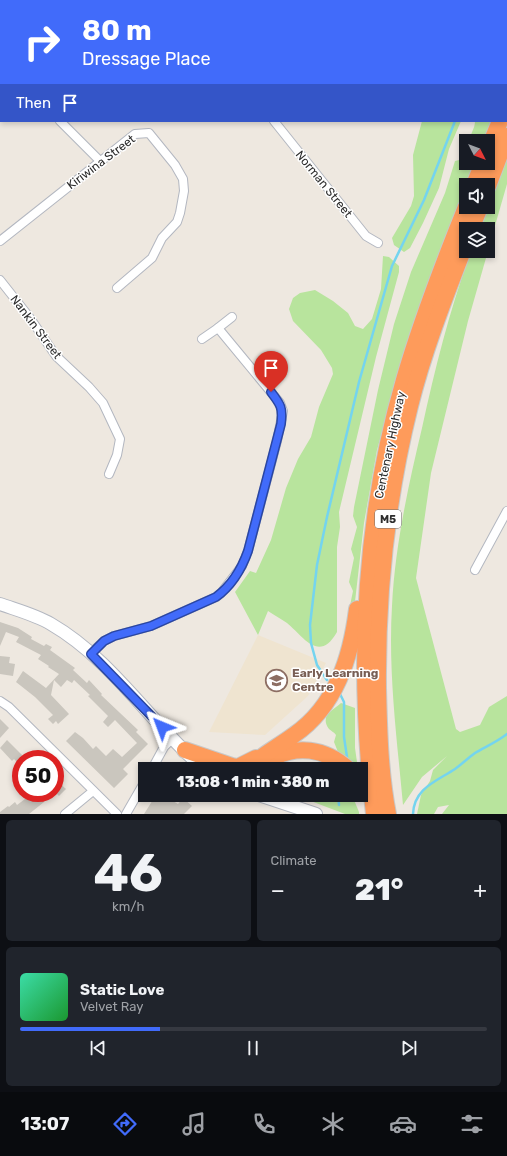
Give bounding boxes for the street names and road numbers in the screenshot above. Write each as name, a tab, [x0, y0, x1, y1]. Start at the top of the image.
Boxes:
street label: Kiriwina Street	[64, 132, 138, 192]
street label: Norman Street	[293, 148, 355, 220]
street label: Nankin Street	[7, 292, 65, 362]
street label: Centenary Highway	[372, 390, 408, 500]
road number: M5	[375, 510, 401, 528]

